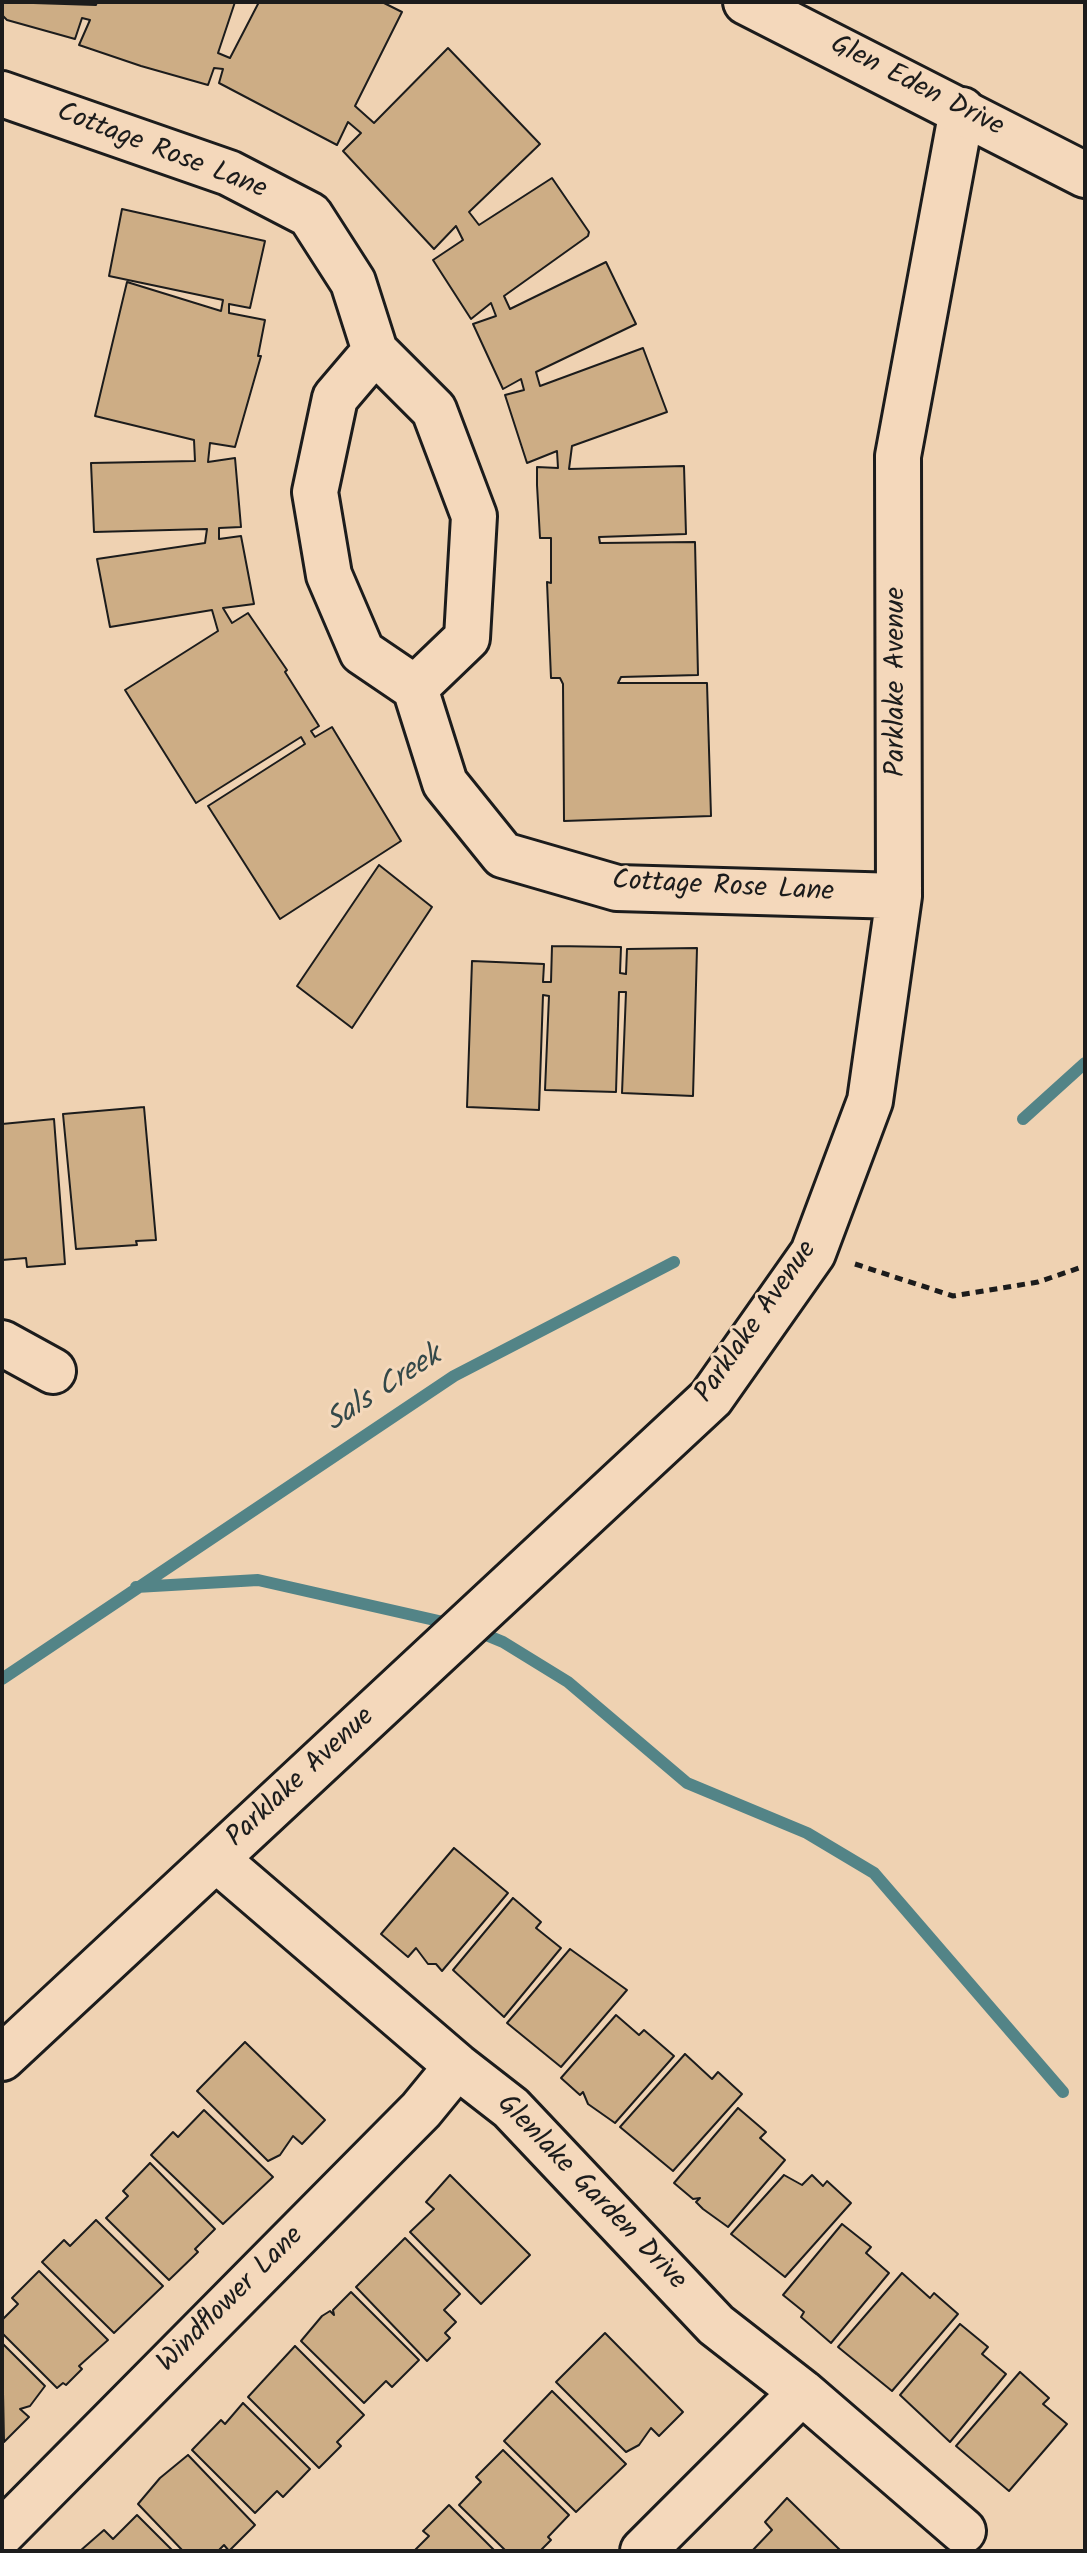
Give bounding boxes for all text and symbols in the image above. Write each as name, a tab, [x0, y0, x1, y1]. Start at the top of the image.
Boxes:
street label: Glen Eden Drive	[824, 30, 1008, 146]
street label: Cottage Rose Lane	[51, 98, 271, 208]
street label: Parklake Avenue	[881, 587, 915, 777]
street label: Cottage Rose Lane	[611, 866, 835, 912]
street label: Parklake Avenue	[690, 1235, 826, 1411]
water label: Sals Creek	[320, 1340, 450, 1442]
street label: Parklake Avenue	[221, 1702, 383, 1856]
street label: Glenlake Garden Drive	[488, 2089, 692, 2299]
street label: Windflower Lane	[152, 2221, 312, 2381]

